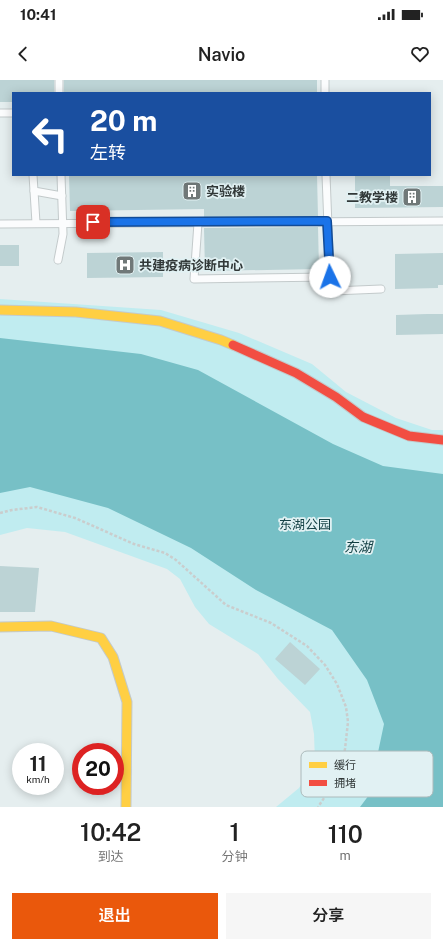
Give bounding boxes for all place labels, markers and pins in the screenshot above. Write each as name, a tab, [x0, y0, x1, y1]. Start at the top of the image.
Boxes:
building icon: 实验楼	[181, 180, 203, 202]
place label: 实验楼	[206, 184, 245, 199]
building icon: 二教学楼	[401, 186, 423, 208]
place label: 二教学楼	[346, 190, 398, 205]
pin	[76, 205, 110, 239]
hospital icon: 共建疫病诊断中心	[114, 254, 136, 276]
place label: 共建疫病诊断中心	[139, 258, 243, 273]

